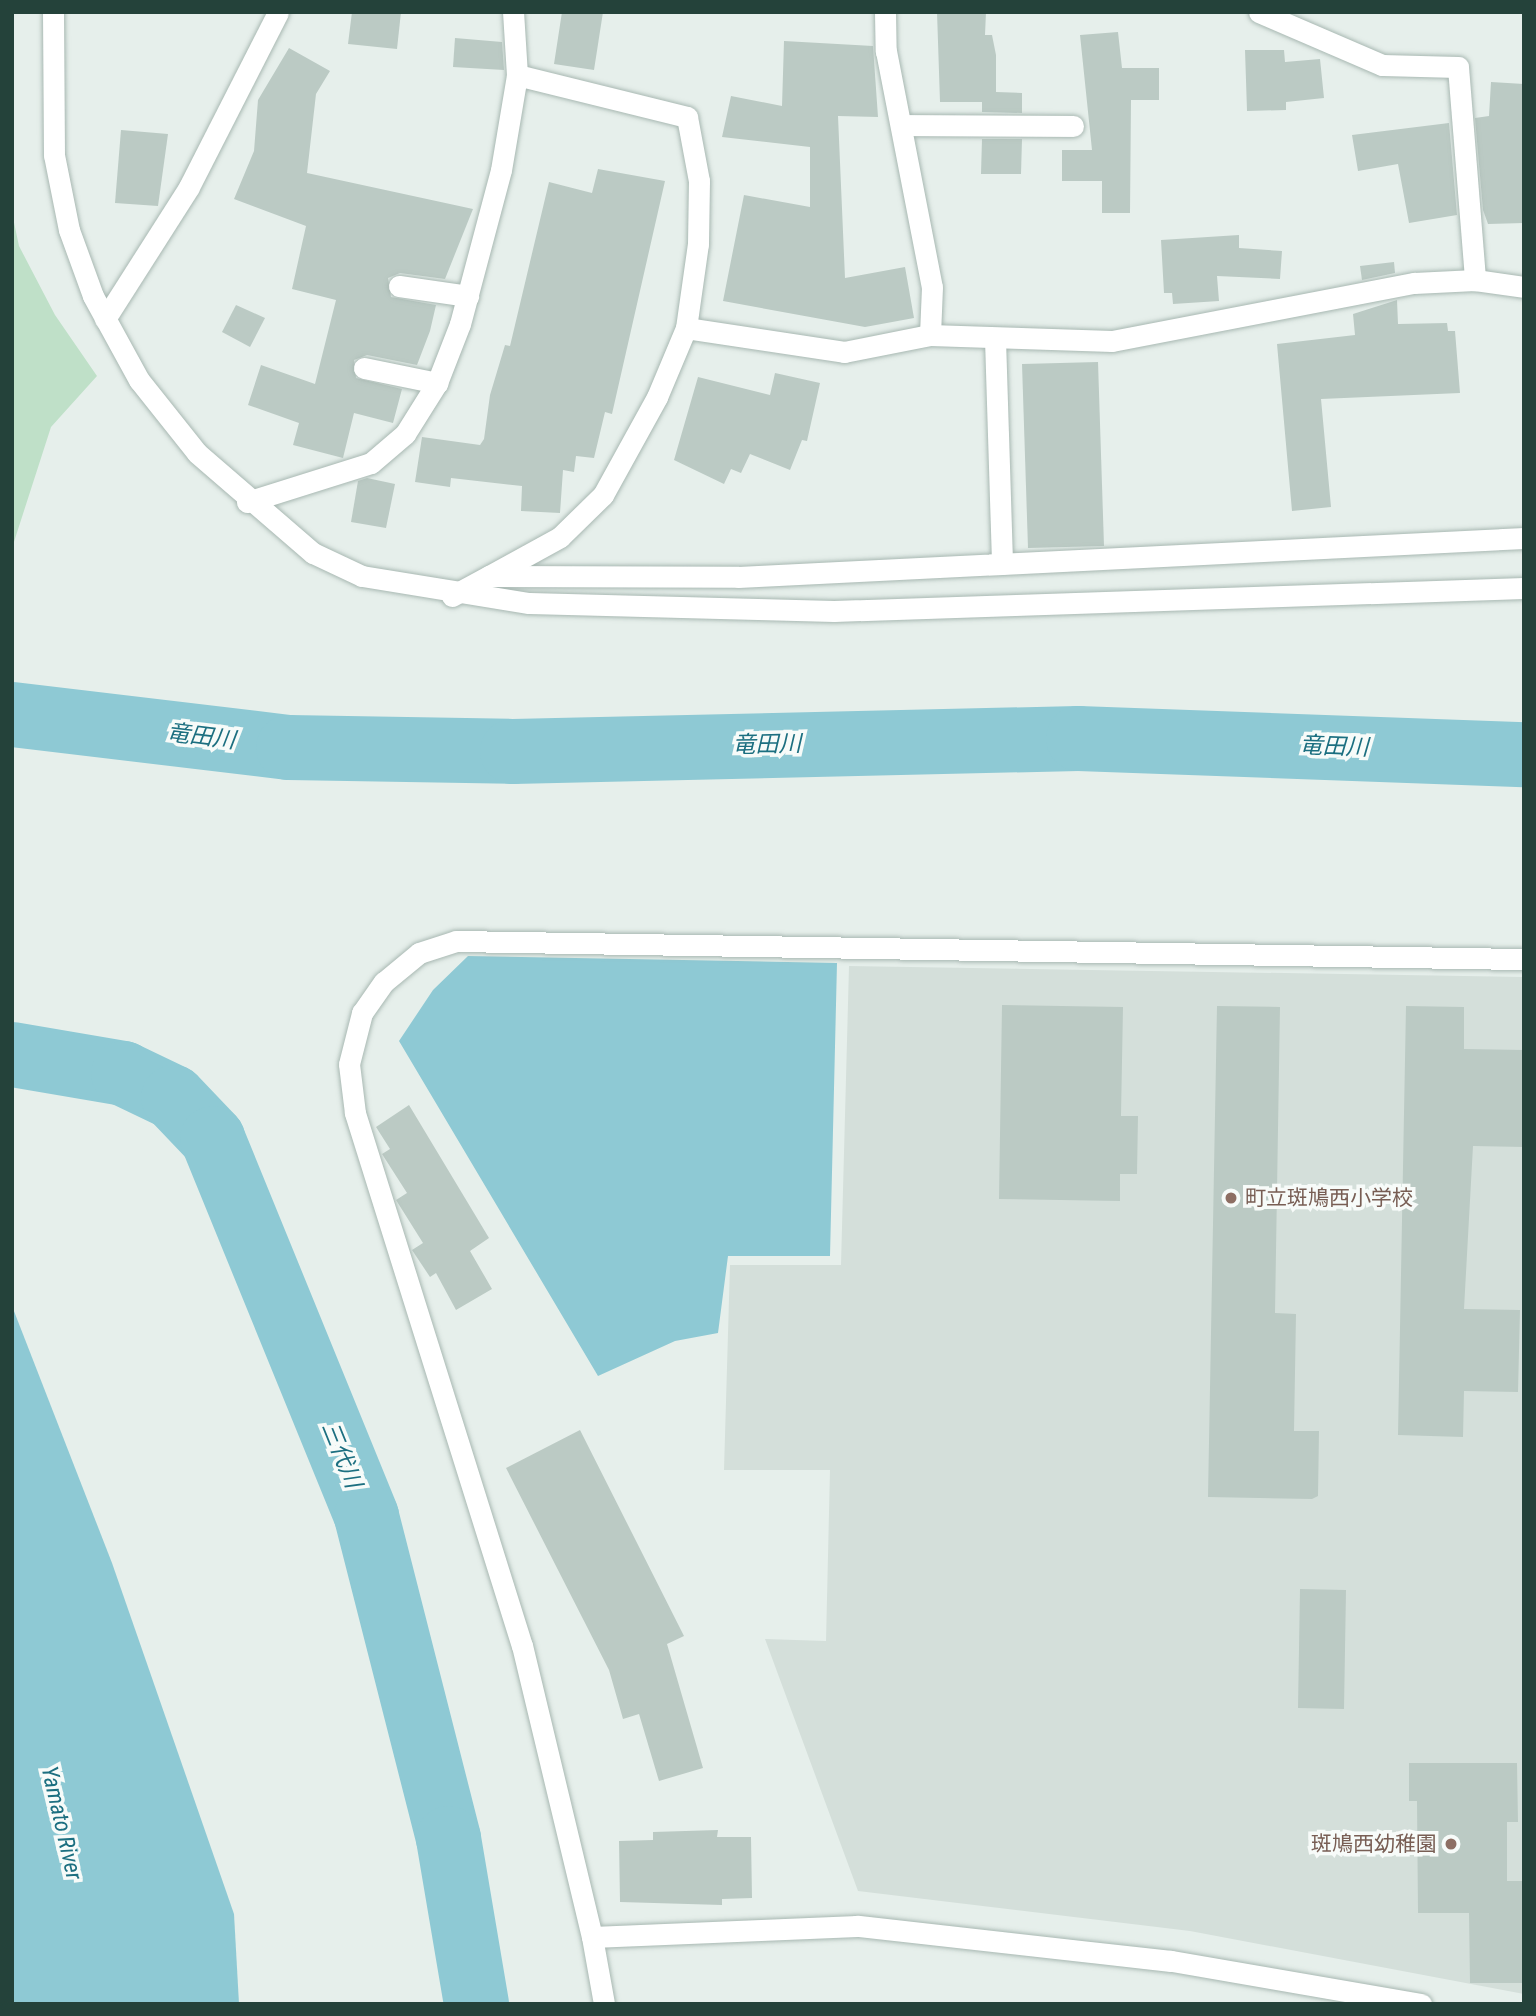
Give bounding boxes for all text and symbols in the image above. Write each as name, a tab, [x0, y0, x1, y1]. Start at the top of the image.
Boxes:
water label: 竜田川	[165, 719, 237, 755]
water label: 竜田川	[732, 731, 802, 759]
water label: 竜田川	[1299, 732, 1369, 762]
place label: 町立斑鳩西小学校	[1245, 1185, 1413, 1211]
marker: 町立斑鳩西小学校	[1223, 1190, 1239, 1206]
water label: 三代川	[315, 1418, 367, 1492]
water label: Yamato River	[35, 1764, 87, 1882]
place label: 斑鳩西幼稚園	[1311, 1831, 1437, 1857]
marker: 斑鳩西幼稚園	[1443, 1836, 1459, 1852]

